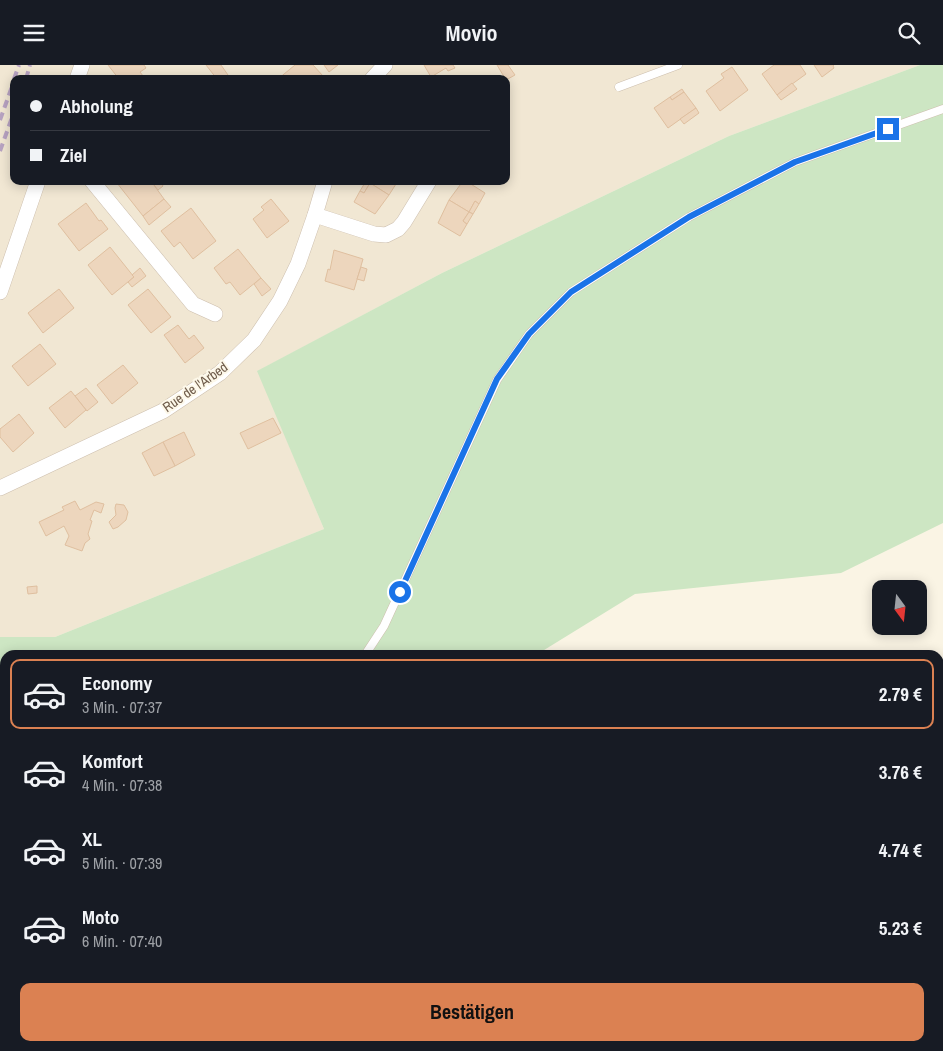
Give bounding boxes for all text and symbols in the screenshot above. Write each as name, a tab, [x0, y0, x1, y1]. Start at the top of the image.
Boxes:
text: Movio	[445, 18, 498, 48]
icon: menu	[20, 19, 48, 47]
icon: search	[895, 19, 923, 47]
text: Abholung	[60, 93, 133, 119]
route end	[877, 118, 899, 140]
text: Ziel	[60, 142, 87, 168]
street label: Rue de l'Arbed	[159, 358, 231, 416]
north arrow	[872, 580, 928, 635]
map controls	[872, 580, 927, 635]
route start	[389, 581, 411, 603]
text: Economy	[82, 670, 152, 696]
icon: car	[22, 672, 67, 717]
text: 2.79 €	[879, 681, 922, 707]
text: 3 Min. · 07:37	[82, 696, 162, 718]
text: Komfort	[82, 748, 143, 774]
icon: car	[22, 750, 67, 795]
text: 3.76 €	[879, 759, 922, 785]
text: 4 Min. · 07:38	[82, 774, 162, 796]
text: XL	[82, 826, 102, 852]
icon: car	[22, 828, 67, 873]
text: 4.74 €	[879, 837, 922, 863]
text: 5 Min. · 07:39	[82, 852, 162, 874]
text: Moto	[82, 904, 119, 930]
icon: car	[22, 906, 67, 951]
text: 5.23 €	[879, 915, 922, 941]
text: 6 Min. · 07:40	[82, 930, 162, 952]
button: Bestätigen	[20, 983, 924, 1041]

